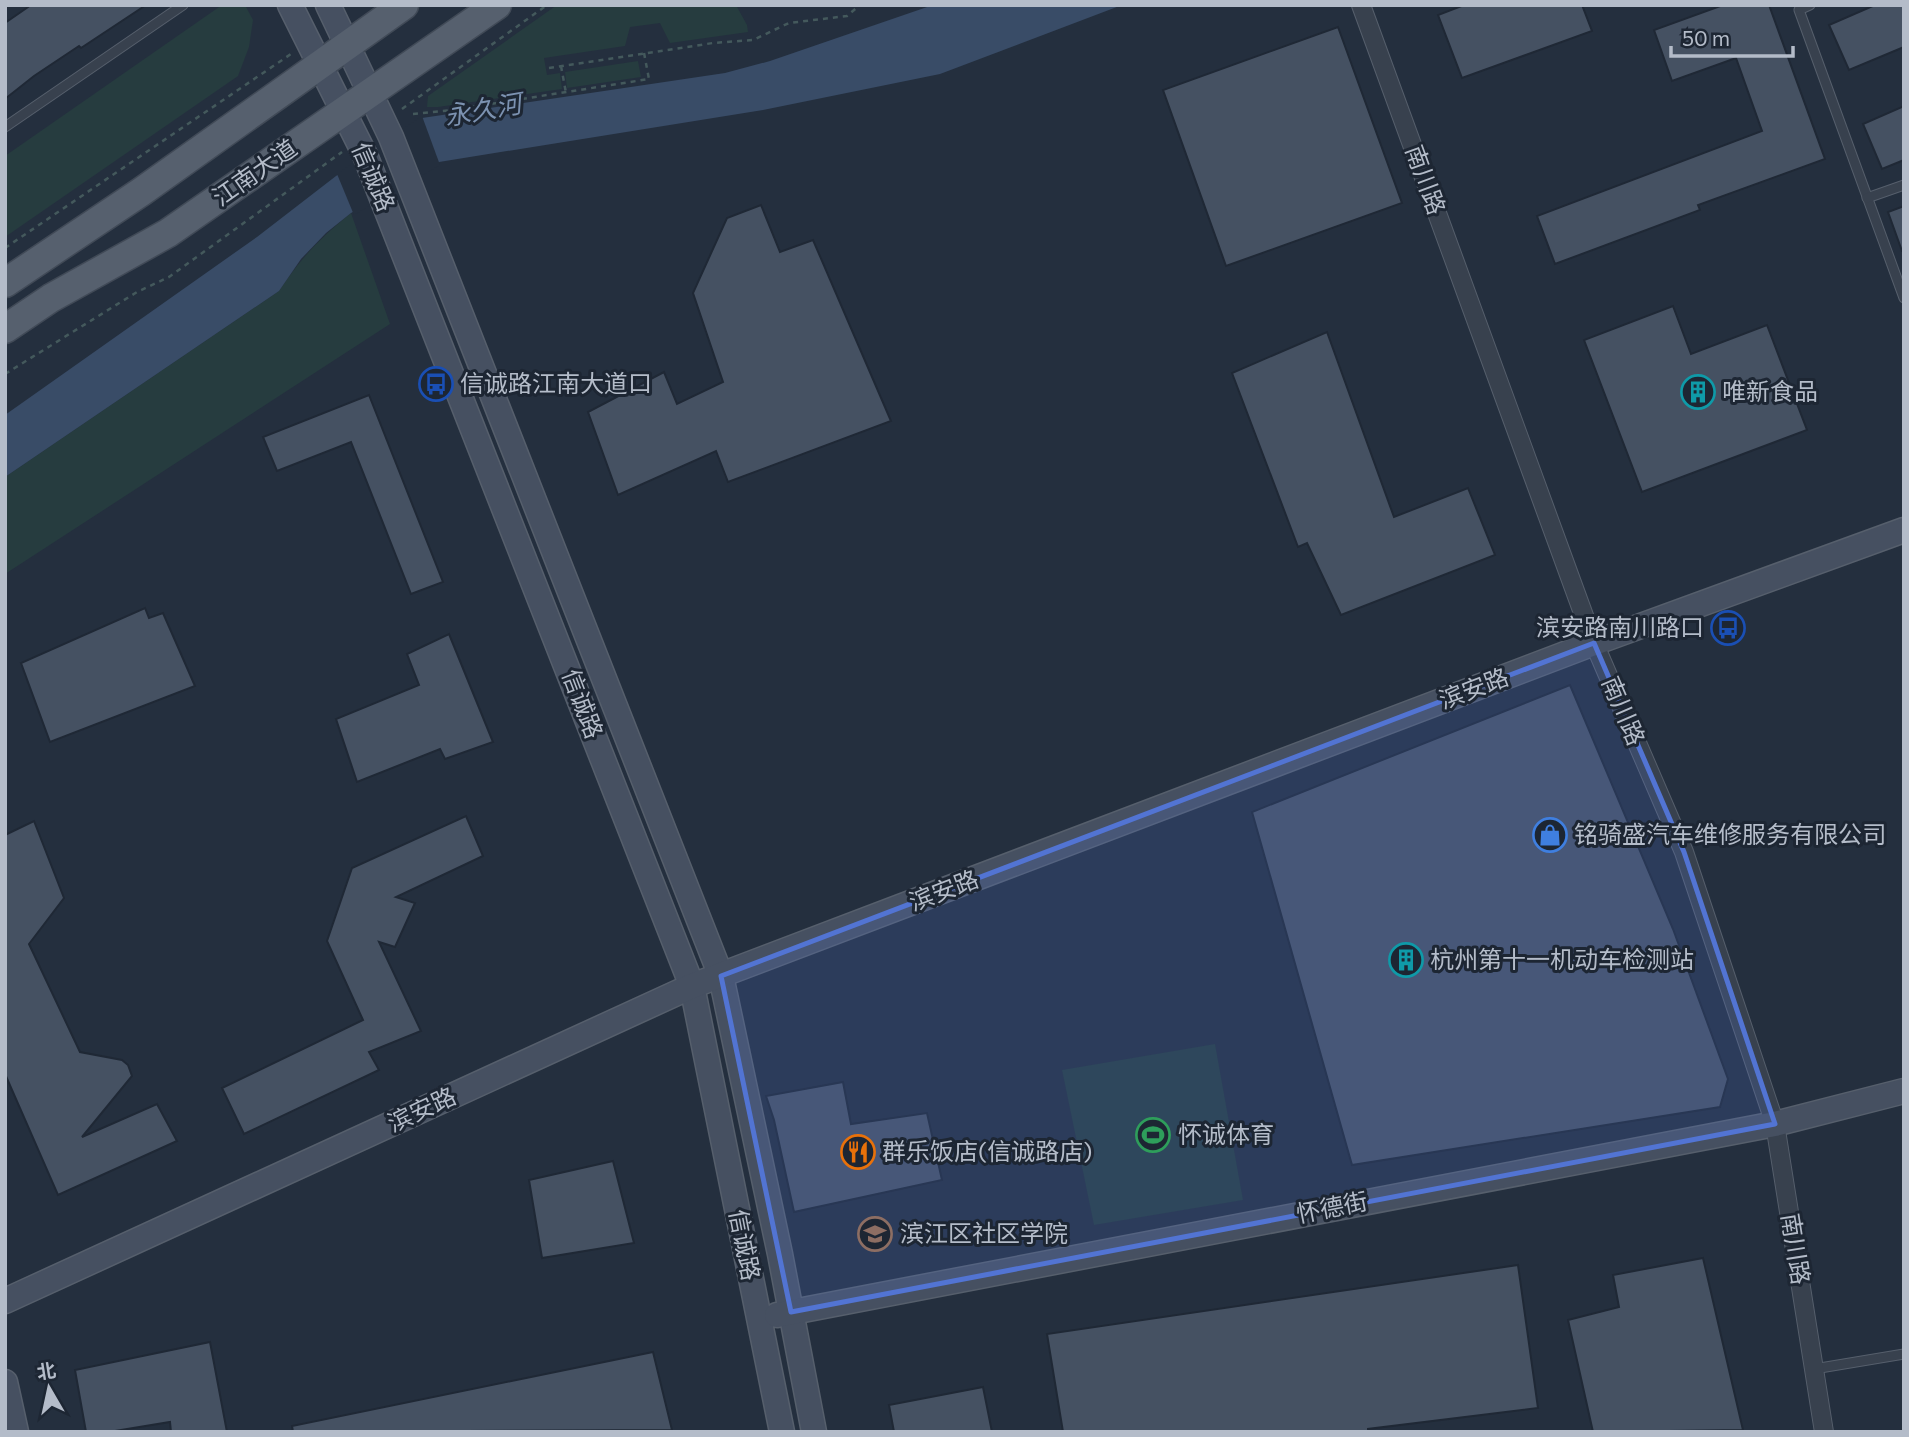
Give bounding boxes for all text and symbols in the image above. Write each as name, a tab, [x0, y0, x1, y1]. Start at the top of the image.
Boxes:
scale bar	[1671, 14, 1794, 58]
text: 50 m	[1682, 25, 1730, 50]
water label: 永久河	[442, 86, 529, 131]
street label: 江南大道	[207, 132, 302, 211]
street label: 信诚路	[347, 138, 402, 215]
street label: 南川路	[1400, 141, 1452, 218]
bus stop icon: 信诚路江南大道口	[417, 365, 455, 403]
place label: 信诚路江南大道口	[460, 368, 652, 397]
building icon: 唯新食品	[1679, 373, 1717, 411]
place label: 唯新食品	[1722, 376, 1818, 405]
bus stop icon: 滨安路南川路口	[1709, 609, 1747, 647]
place label: 滨安路南川路口	[1536, 612, 1704, 641]
street label: 滨安路	[1435, 661, 1512, 714]
street label: 信诚路	[557, 665, 610, 742]
street label: 南川路	[1597, 672, 1652, 749]
shop icon: 铭骑盛汽车维修服务有限公司	[1531, 816, 1569, 854]
place label: 铭骑盛汽车维修服务有限公司	[1574, 819, 1886, 848]
street label: 滨安路	[905, 863, 982, 916]
building icon: 杭州第十一机动车检测站	[1387, 941, 1425, 979]
place label: 杭州第十一机动车检测站	[1430, 944, 1694, 973]
street label: 滨安路	[383, 1080, 460, 1137]
sports icon: 怀诚体育	[1134, 1116, 1172, 1154]
place label: 怀诚体育	[1178, 1119, 1274, 1148]
restaurant icon: 群乐饭店(信诚路店)	[839, 1133, 877, 1171]
place label: 群乐饭店(信诚路店)	[882, 1136, 1092, 1165]
street label: 怀德街	[1294, 1185, 1370, 1228]
street label: 信诚路	[724, 1207, 767, 1283]
street label: 南川路	[1777, 1211, 1816, 1287]
school or university icon: 滨江区社区学院	[856, 1215, 894, 1253]
place label: 滨江区社区学院	[900, 1218, 1068, 1247]
north arrow	[14, 1353, 84, 1423]
text: 北	[35, 1358, 57, 1384]

